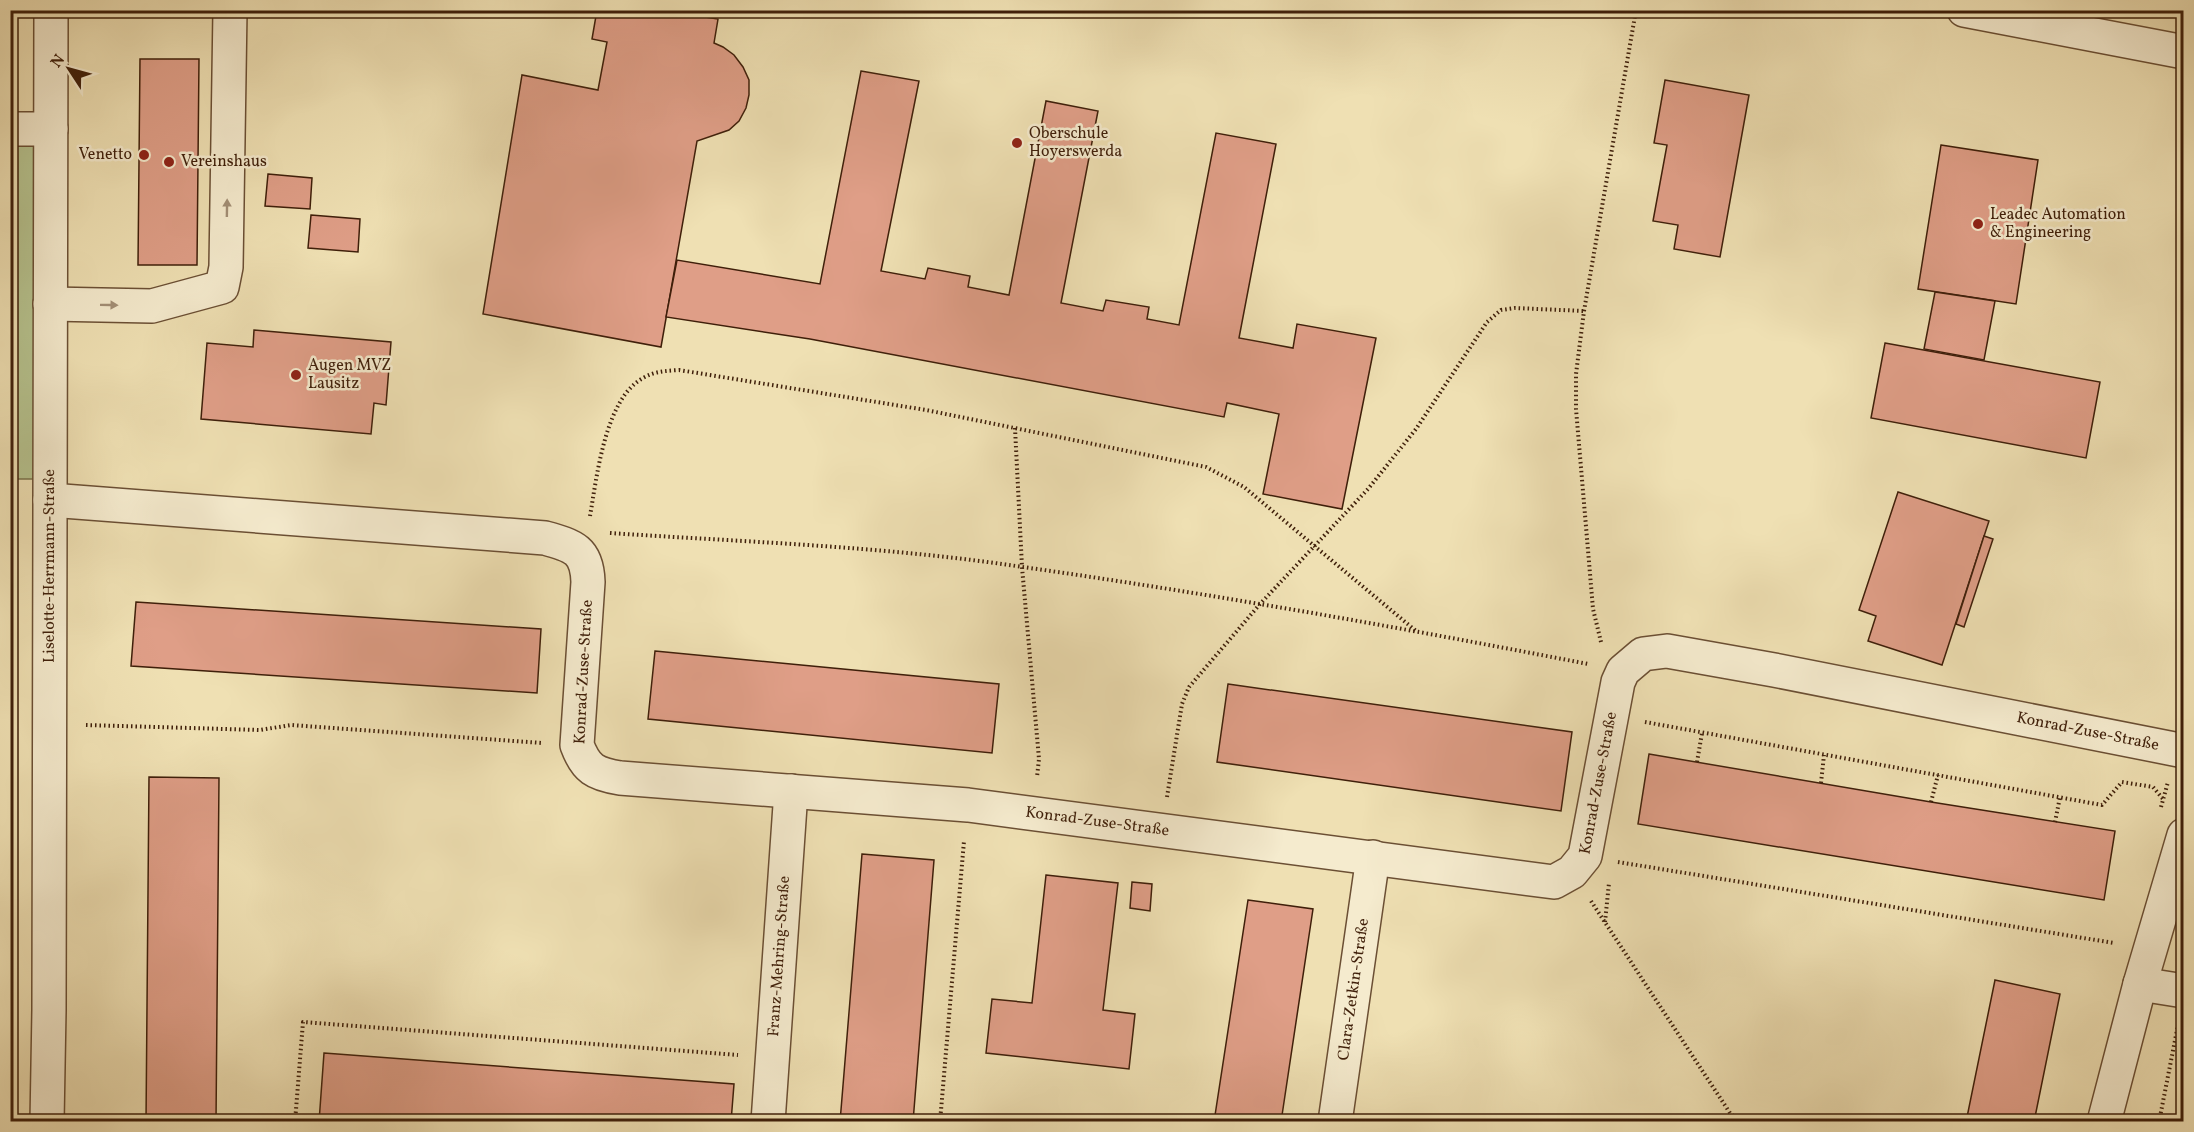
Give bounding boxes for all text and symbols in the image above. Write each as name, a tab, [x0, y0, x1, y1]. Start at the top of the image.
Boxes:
north arrow	[39, 39, 99, 99]
text: N	[46, 50, 71, 73]
place label: Oberschule Hoyerswerda	[1029, 123, 1122, 163]
marker: Oberschule Hoyerswerda	[1010, 136, 1024, 150]
place label: Venetto	[78, 144, 132, 166]
marker: Venetto	[137, 148, 151, 162]
place label: Vereinshaus	[181, 151, 267, 173]
marker: Vereinshaus	[162, 155, 176, 169]
one-way arrow	[222, 199, 231, 218]
place label: Leadec Automation & Engineering	[1990, 204, 2126, 244]
marker: Leadec Automation & Engineering	[1971, 217, 1985, 231]
one-way arrow	[99, 301, 118, 310]
place label: Augen MVZ Lausitz	[308, 355, 391, 395]
marker: Augen MVZ Lausitz	[289, 368, 303, 382]
street label: Liselotte-Herrmann-Straße	[39, 469, 61, 663]
street label: Konrad-Zuse-Straße	[569, 599, 599, 745]
street label: Konrad-Zuse-Straße	[2015, 707, 2161, 757]
street label: Konrad-Zuse-Straße	[1575, 710, 1623, 856]
street label: Konrad-Zuse-Straße	[1024, 802, 1170, 842]
street label: Franz-Mehring-Straße	[763, 875, 796, 1038]
street label: Clara-Zetkin-Straße	[1333, 917, 1375, 1062]

